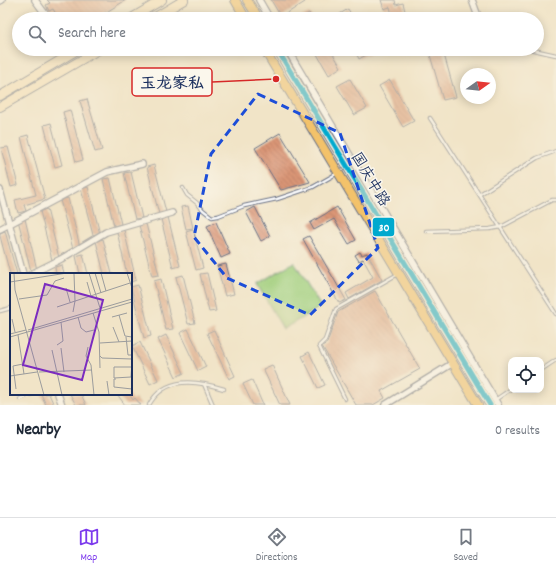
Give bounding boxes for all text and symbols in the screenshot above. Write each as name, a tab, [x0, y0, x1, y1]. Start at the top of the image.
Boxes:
search box	[12, 12, 544, 56]
icon: search	[26, 23, 48, 45]
text: Search here	[58, 23, 126, 45]
callout: 玉龙家私	[132, 68, 212, 96]
north arrow	[460, 68, 496, 104]
text: 玉龙家私	[140, 73, 204, 96]
street label: 国庆中路	[344, 149, 394, 211]
line badge: 30	[372, 217, 395, 237]
text: 30	[379, 221, 389, 237]
inset map	[10, 273, 132, 395]
map controls	[508, 357, 544, 393]
button: locate	[508, 357, 544, 393]
text: Nearby	[16, 419, 60, 443]
text: 0 results	[495, 422, 540, 441]
tab: Map	[78, 526, 100, 566]
tab: Directions	[256, 526, 298, 566]
tab: Saved	[453, 526, 478, 566]

